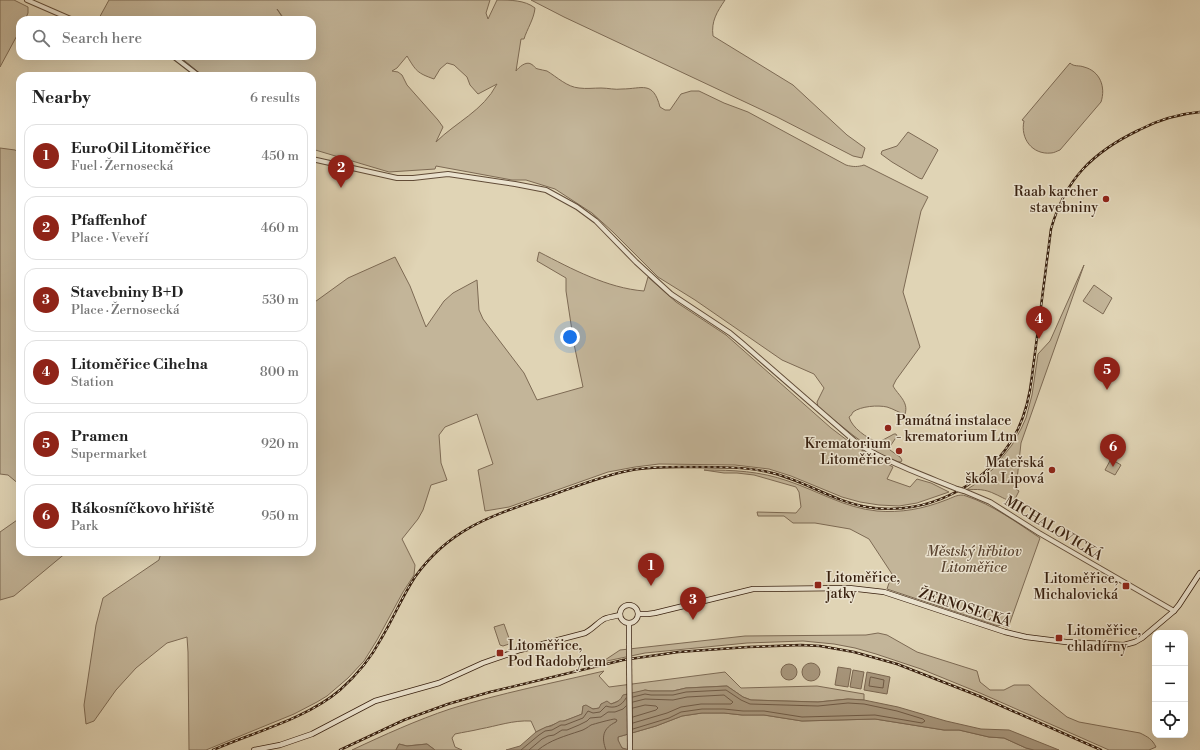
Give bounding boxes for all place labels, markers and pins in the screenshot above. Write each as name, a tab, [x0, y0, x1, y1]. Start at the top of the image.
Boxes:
pin: 2	[328, 155, 354, 188]
place label: Raab karcher stavebniny	[1014, 183, 1098, 217]
marker: Raab karcher stavebniny	[1101, 194, 1111, 204]
pin: 4	[1026, 306, 1052, 339]
pin: 5	[1094, 357, 1120, 390]
place label: Památná instalace - krematorium Ltm	[896, 412, 1017, 446]
marker: Památná instalace - krematorium Ltm	[883, 423, 893, 433]
pin: 6	[1100, 434, 1126, 467]
place label: Krematorium Litoměřice	[805, 435, 891, 469]
marker: Krematorium Litoměřice	[894, 446, 904, 456]
place label: Mateřská škola Lipová	[965, 454, 1045, 488]
marker: Mateřská škola Lipová	[1047, 465, 1057, 475]
pin: 1	[638, 553, 664, 586]
place label: Litoměřice, jatky	[825, 569, 900, 603]
place label: Litoměřice, Michalovická	[1033, 570, 1119, 604]
marker: Litoměřice, jatky	[813, 580, 823, 590]
marker: Litoměřice, Michalovická	[1121, 581, 1131, 591]
pin: 3	[680, 587, 706, 620]
place label: Litoměřice, chladírny	[1067, 622, 1141, 656]
marker: Litoměřice, chladírny	[1054, 633, 1064, 643]
place label: Litoměřice, Pod Radobýlem	[508, 637, 606, 671]
marker: Litoměřice, Pod Radobýlem	[495, 648, 505, 658]

